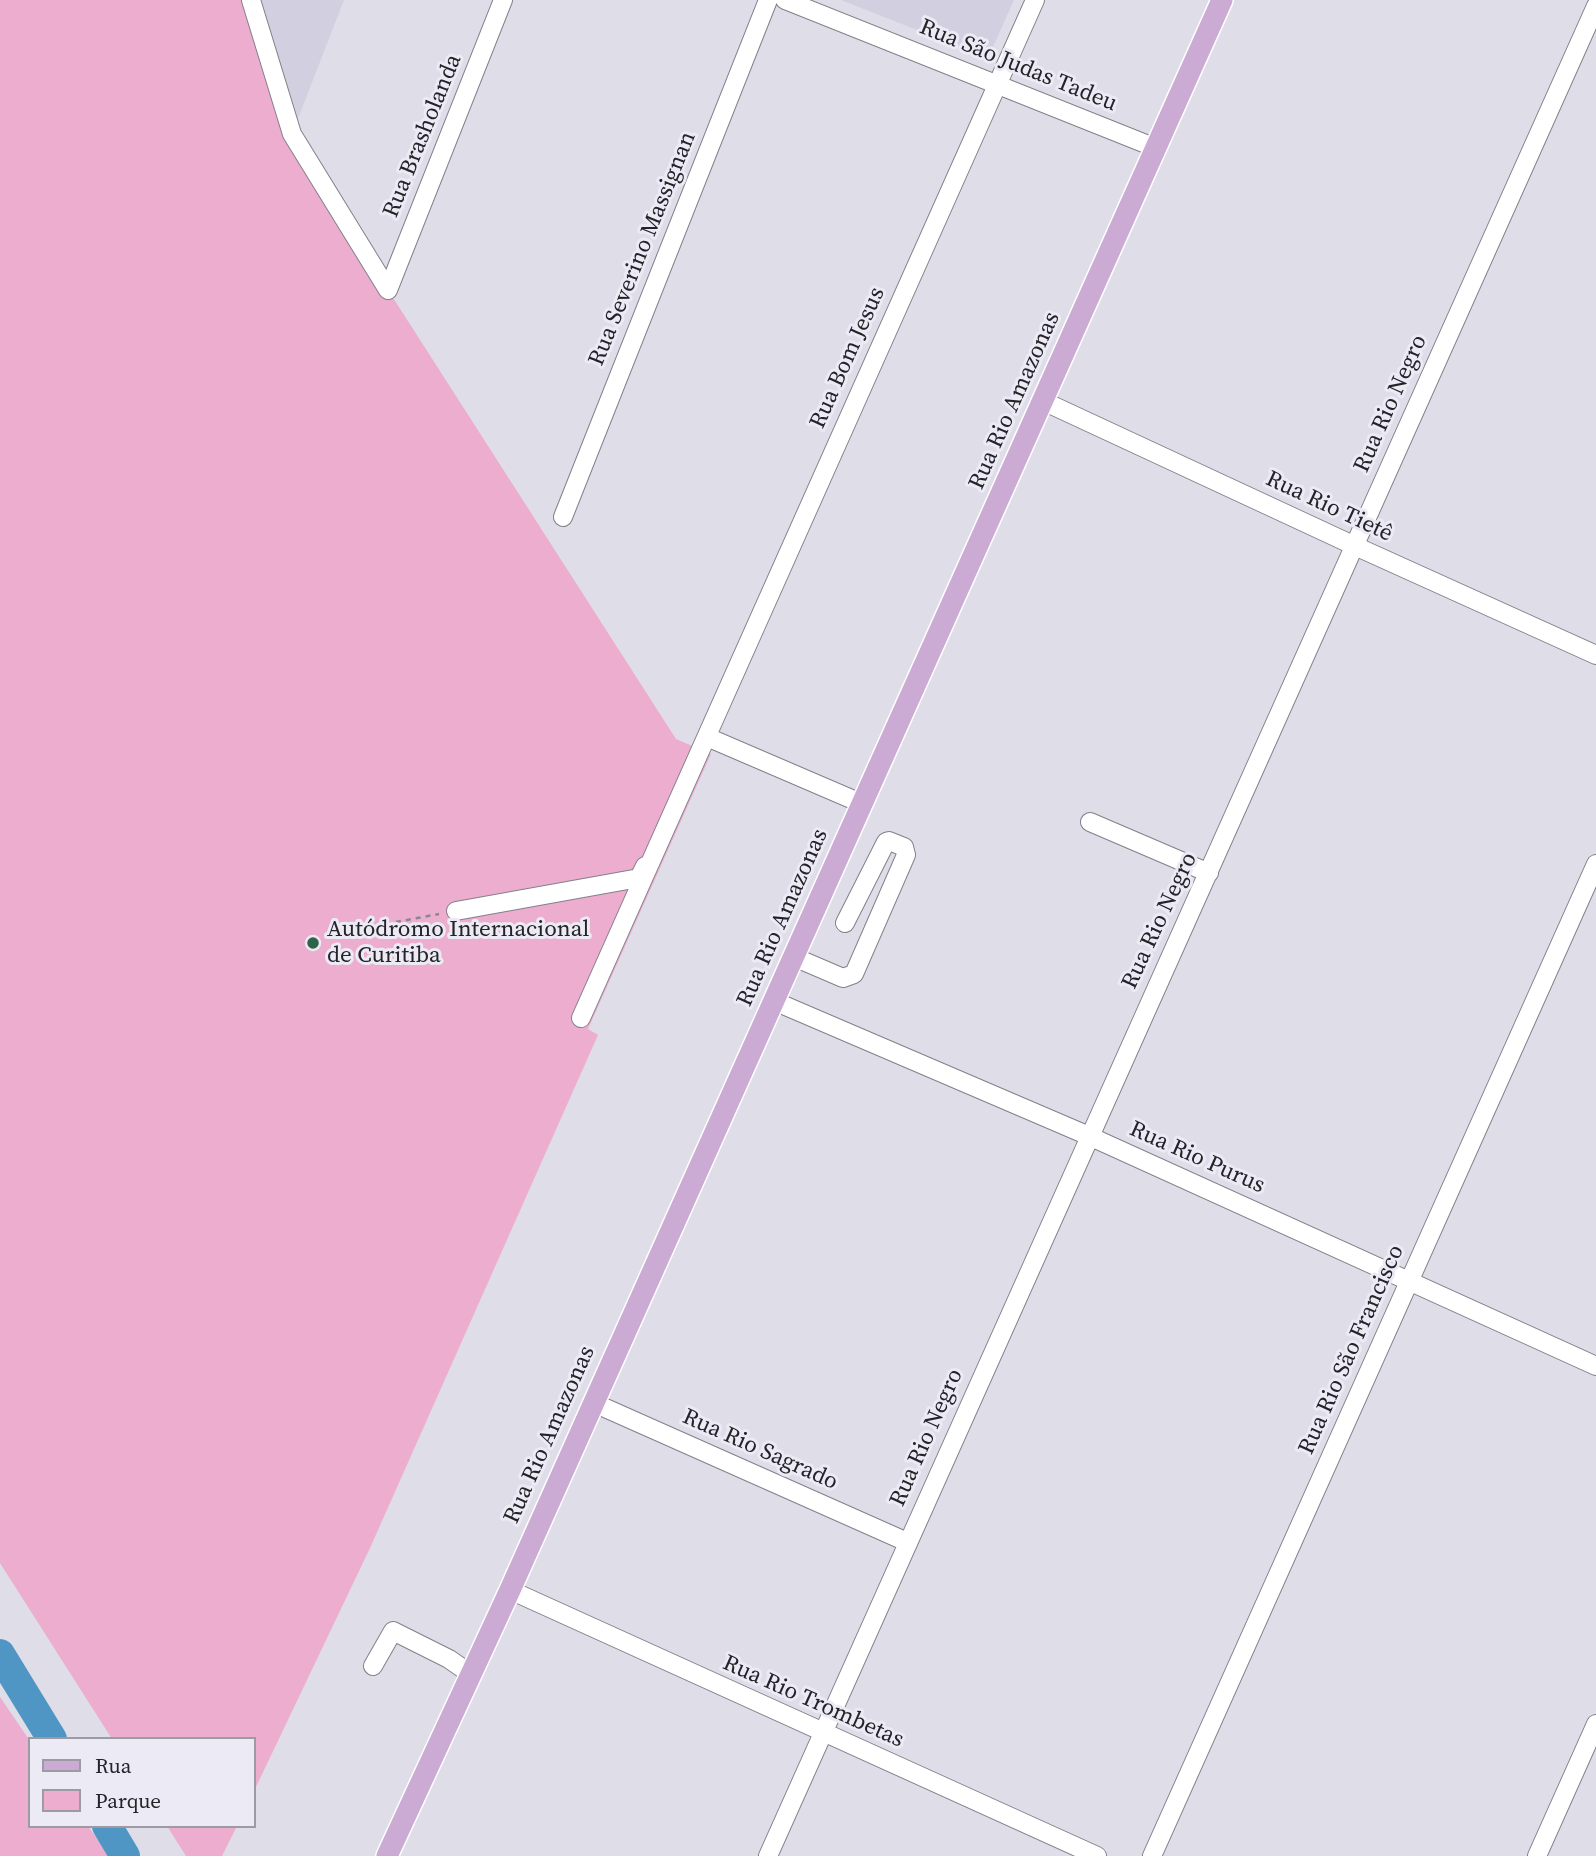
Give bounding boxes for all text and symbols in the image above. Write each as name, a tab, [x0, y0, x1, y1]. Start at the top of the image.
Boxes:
street label: Rua São Judas Tadeu	[915, 14, 1121, 118]
street label: Rua Brasholanda	[378, 50, 468, 222]
street label: Rua Severino Massignan	[583, 128, 703, 370]
street label: Rua Bom Jesus	[805, 283, 891, 433]
street label: Rua Rio Amazonas	[963, 308, 1067, 494]
street label: Rua Rio Negro	[1348, 331, 1434, 477]
street label: Rua Rio Tietê	[1261, 466, 1397, 548]
street label: Rua Rio Amazonas	[731, 825, 835, 1011]
street label: Rua Rio Negro	[1116, 848, 1204, 994]
place label: Autódromo Internacional de Curitiba	[327, 916, 589, 970]
marker: Autódromo Internacional de Curitiba	[305, 935, 321, 951]
street label: Rua Rio Purus	[1125, 1116, 1269, 1200]
street label: Rua Rio São Francisco	[1293, 1241, 1411, 1459]
street label: Rua Rio Amazonas	[498, 1342, 602, 1528]
street label: Rua Rio Negro	[884, 1365, 970, 1511]
street label: Rua Rio Sagrado	[678, 1403, 842, 1497]
street label: Rua Rio Trombetas	[718, 1650, 908, 1754]
legend	[28, 1737, 256, 1828]
text: Rua	[95, 1751, 131, 1780]
text: Parque	[95, 1786, 161, 1815]

